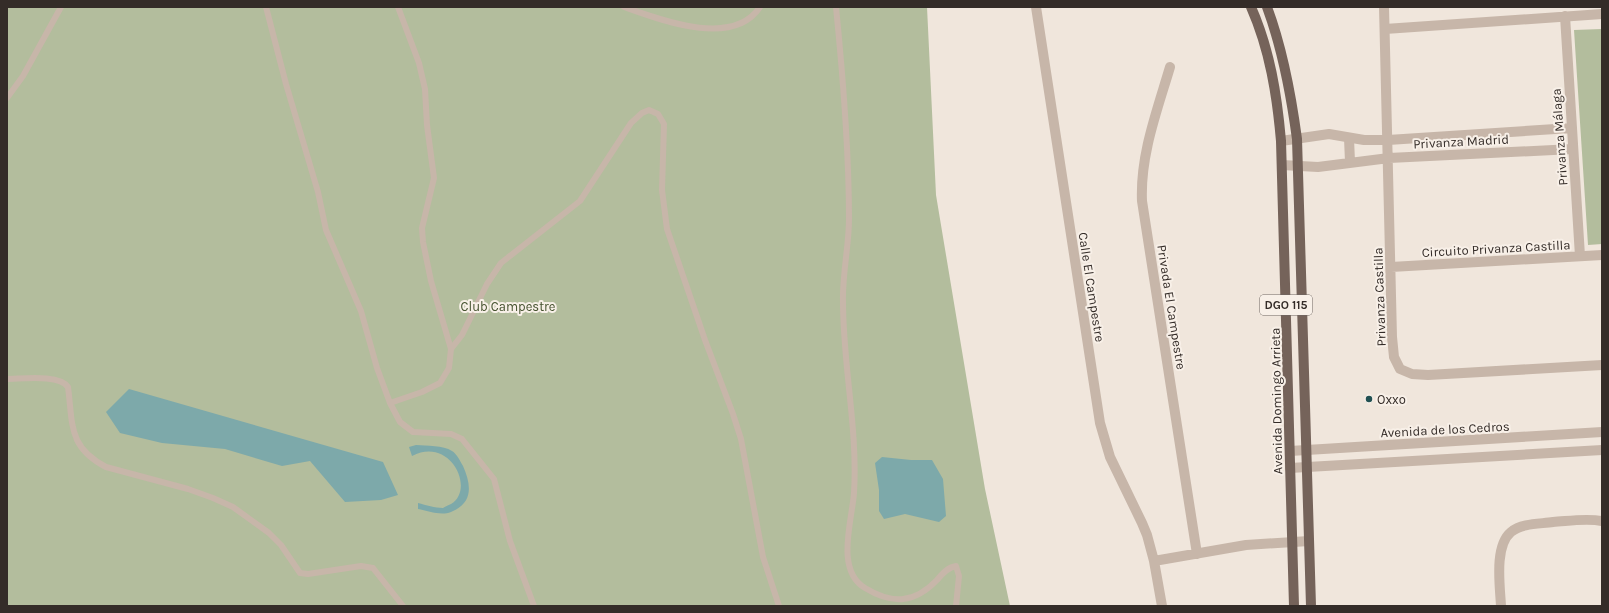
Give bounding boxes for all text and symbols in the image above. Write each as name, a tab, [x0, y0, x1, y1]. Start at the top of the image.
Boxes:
street label: Privanza Málaga	[1549, 88, 1570, 186]
street label: Privanza Madrid	[1413, 132, 1509, 151]
street label: Calle El Campestre	[1075, 231, 1108, 343]
street label: Circuito Privanza Castilla	[1421, 237, 1571, 260]
street label: Privada El Campestre	[1154, 244, 1189, 371]
street label: Privanza Castilla	[1370, 247, 1389, 347]
road number: DGO 115	[1260, 295, 1312, 315]
park label: Club Campestre	[461, 299, 556, 314]
street label: Avenida Domingo Arrieta	[1268, 328, 1285, 474]
place label: Oxxo	[1377, 392, 1406, 407]
marker: Oxxo	[1364, 394, 1374, 404]
street label: Avenida de los Cedros	[1380, 419, 1510, 440]

